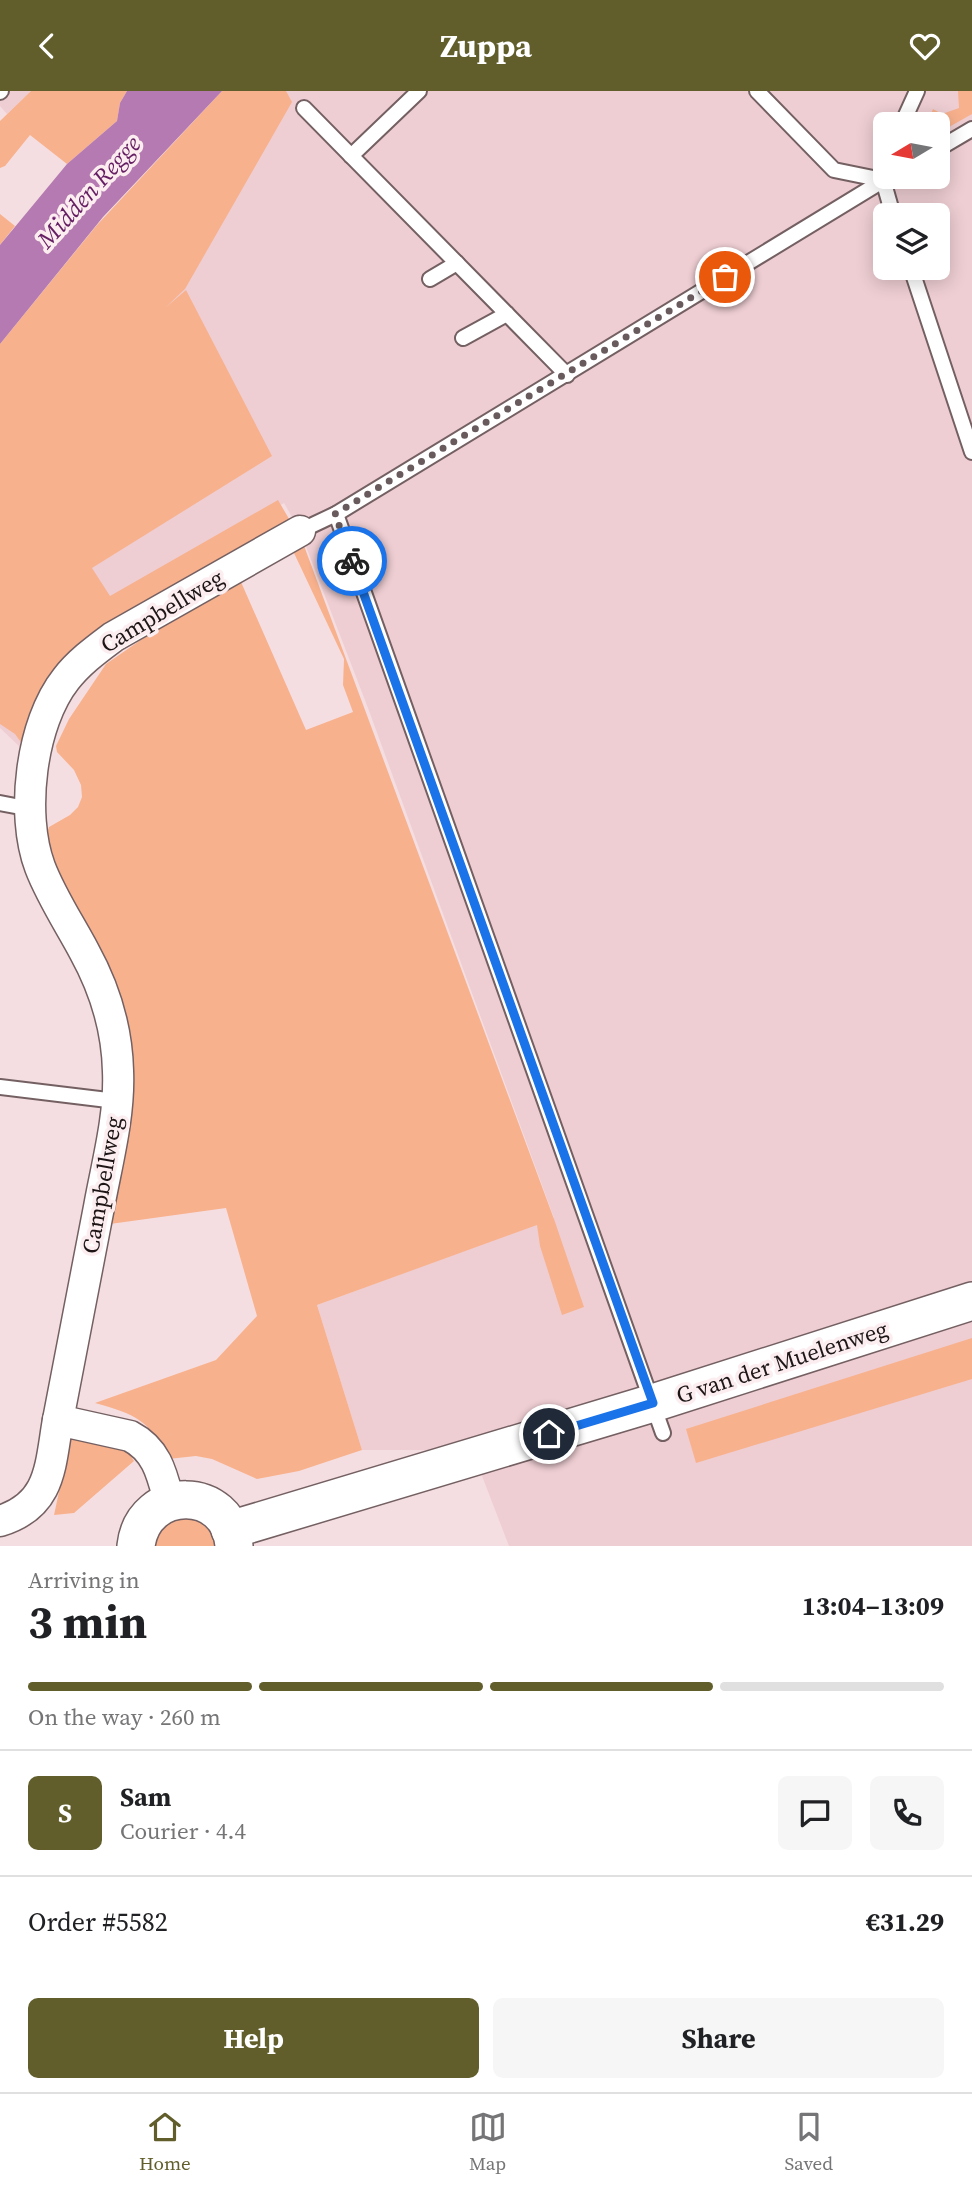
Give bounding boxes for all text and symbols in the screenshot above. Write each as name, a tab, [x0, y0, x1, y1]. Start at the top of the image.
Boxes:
text: Zuppa	[440, 24, 532, 68]
icon: back	[28, 27, 66, 65]
icon: heart	[906, 27, 944, 65]
north arrow	[873, 112, 950, 189]
map controls	[873, 112, 950, 280]
water label: Midden Regge	[29, 128, 148, 256]
button: layers	[873, 203, 950, 280]
pin	[695, 247, 755, 307]
icon: bag	[706, 258, 744, 296]
courier	[317, 526, 387, 596]
icon: bike	[333, 542, 371, 580]
street label: Campbellweg	[94, 562, 230, 660]
street label: Campbellweg	[74, 1114, 130, 1256]
street label: G van der Muelenweg	[672, 1313, 892, 1411]
pin	[519, 1404, 579, 1464]
icon: home	[530, 1415, 568, 1453]
text: Arriving in	[28, 1564, 140, 1596]
text: 13:04–13:09	[802, 1588, 944, 1624]
text: 3 min	[28, 1590, 147, 1653]
text: On the way · 260 m	[28, 1701, 221, 1733]
button: chat	[778, 1776, 852, 1850]
button: phone	[870, 1776, 944, 1850]
text: Sam	[120, 1779, 171, 1815]
text: S	[58, 1795, 72, 1831]
text: Courier · 4.4	[120, 1815, 246, 1847]
text: Order #5582	[28, 1904, 168, 1940]
text: €31.29	[866, 1904, 944, 1940]
button: Help	[28, 1998, 479, 2078]
button: Share	[493, 1998, 944, 2078]
tab: Home	[139, 2108, 191, 2176]
tab: Map	[469, 2108, 507, 2176]
tab: Saved	[784, 2108, 833, 2176]

